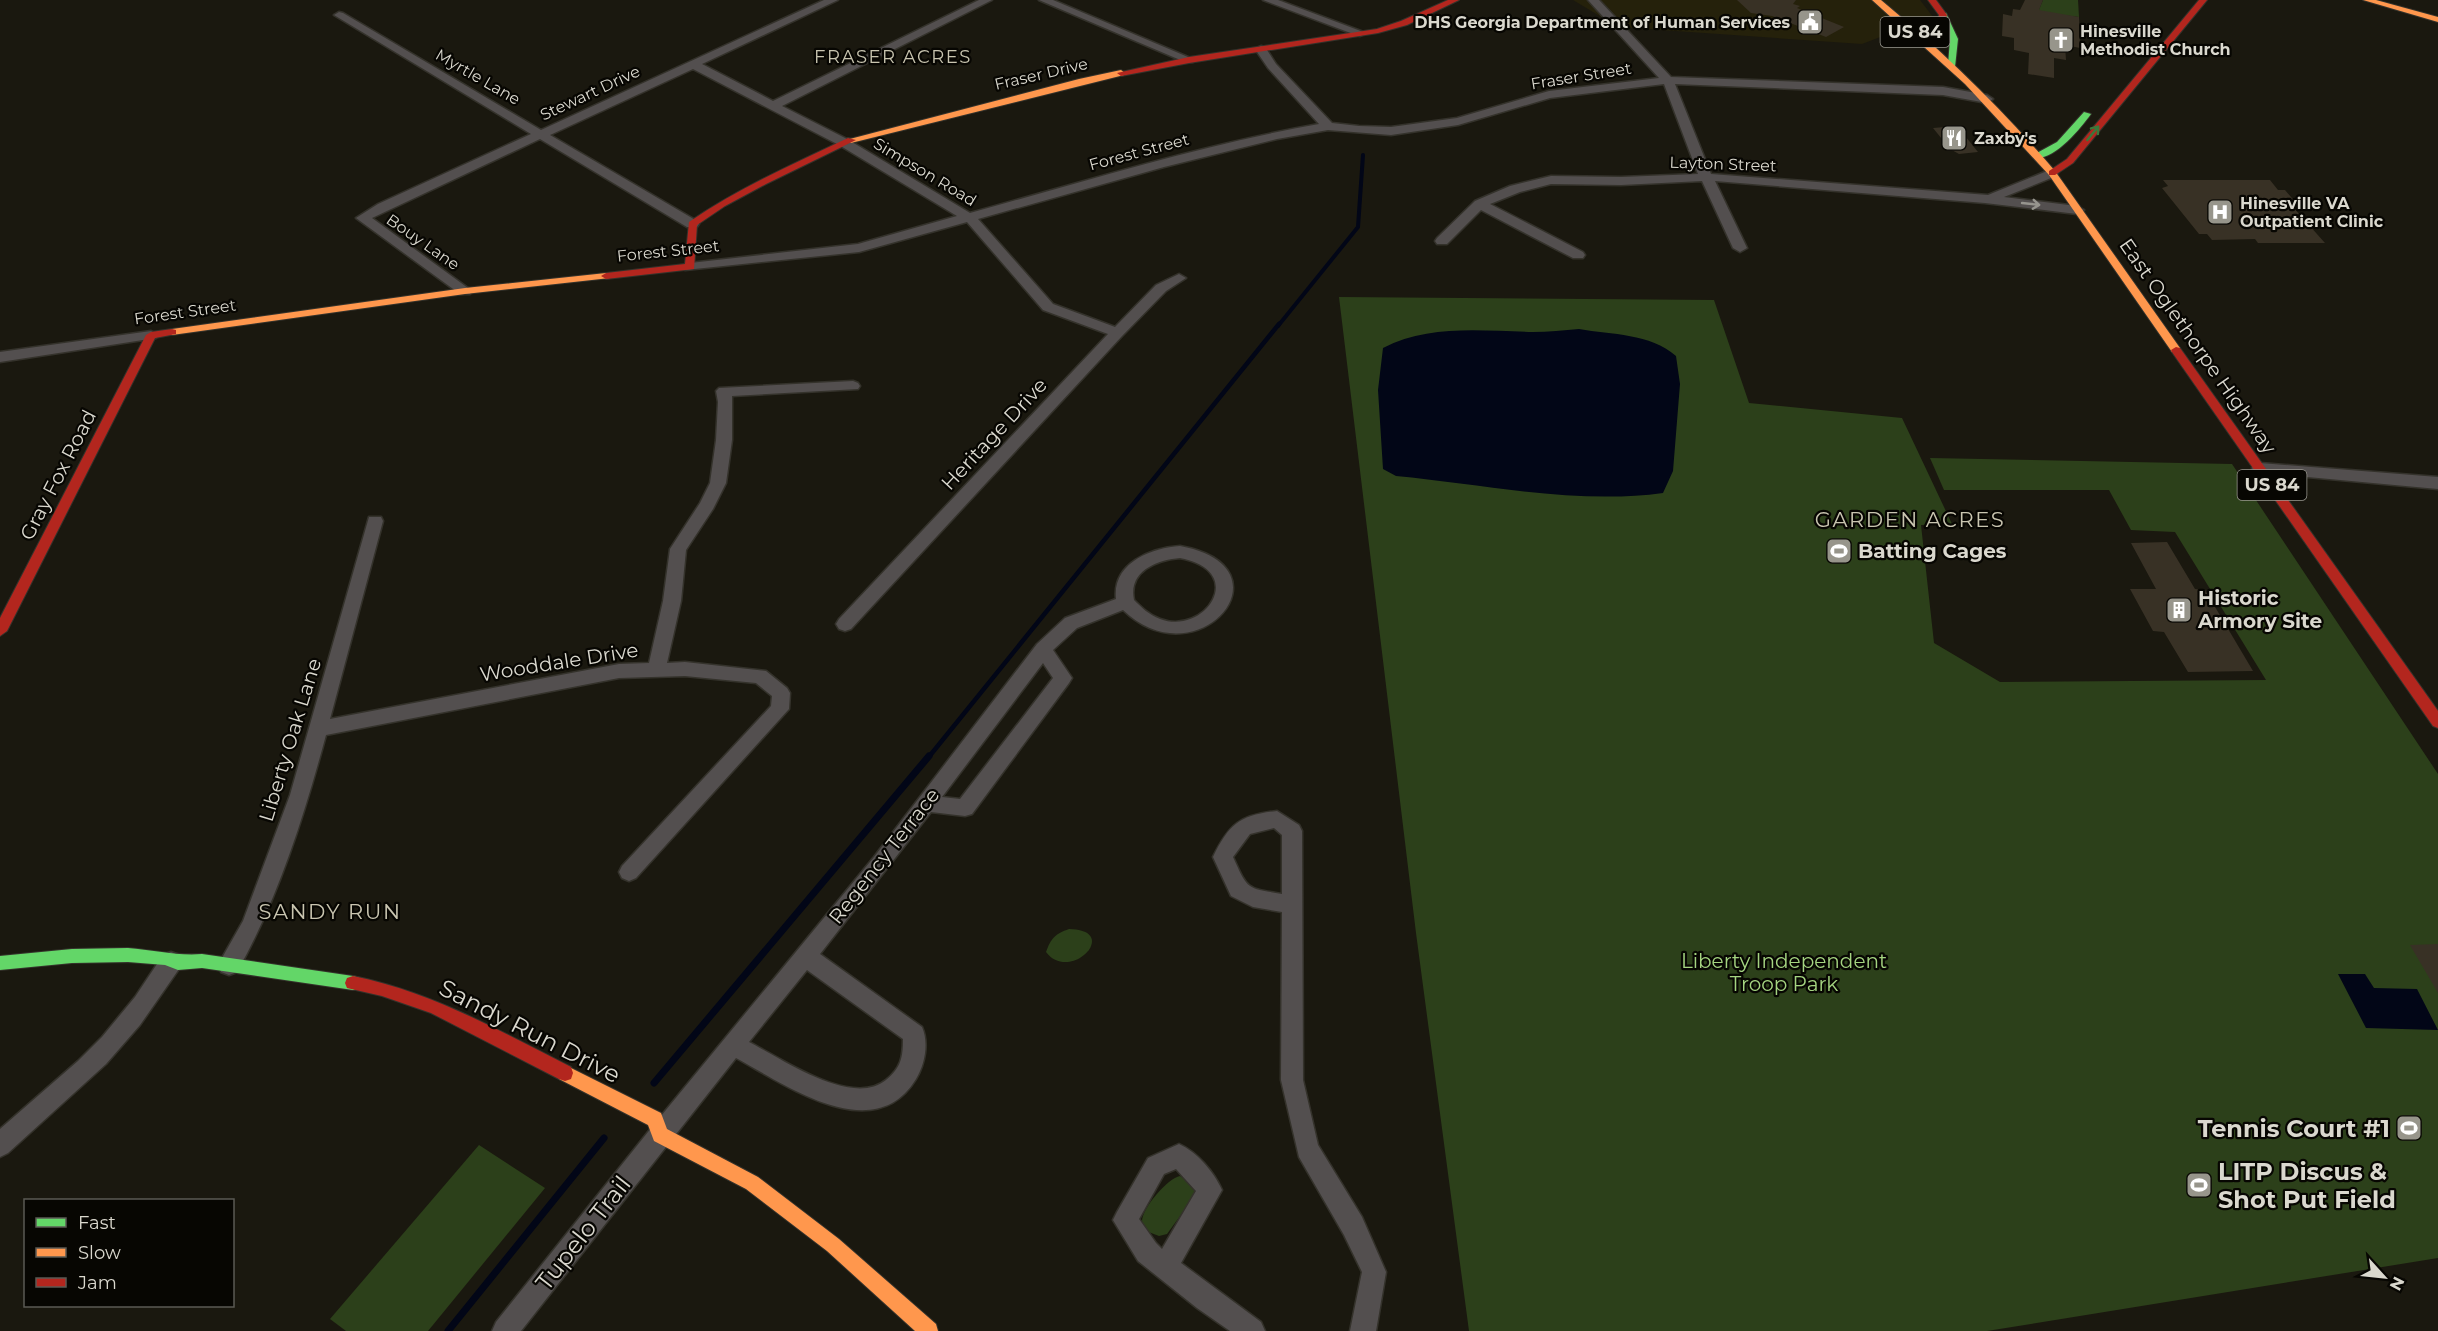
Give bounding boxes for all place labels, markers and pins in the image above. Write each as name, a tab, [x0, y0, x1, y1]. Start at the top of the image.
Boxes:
public building icon: DHS Georgia Department of Human Services	[1795, 7, 1825, 37]
place label: DHS Georgia Department of Human Services	[1414, 13, 1790, 32]
place label: Hinesville Methodist Church	[2080, 22, 2231, 59]
church icon: Hinesville Methodist Church	[2046, 25, 2076, 55]
restaurant icon: Zaxby's	[1939, 123, 1969, 153]
place label: Zaxby's	[1974, 129, 2037, 148]
place label: Hinesville VA Outpatient Clinic	[2240, 194, 2384, 231]
hospital icon: Hinesville VA Outpatient Clinic	[2205, 197, 2235, 227]
sports icon: Batting Cages	[1824, 536, 1854, 566]
place label: Batting Cages	[1858, 539, 2007, 563]
place label: Historic Armory Site	[2197, 586, 2322, 633]
building icon: Historic Armory Site	[2164, 595, 2194, 625]
sports icon: Tennis Court #1	[2394, 1113, 2424, 1143]
place label: Tennis Court #1	[2198, 1114, 2390, 1143]
place label: LITP Discus & Shot Put Field	[2218, 1157, 2396, 1214]
sports icon: LITP Discus & Shot Put Field	[2184, 1170, 2214, 1200]

